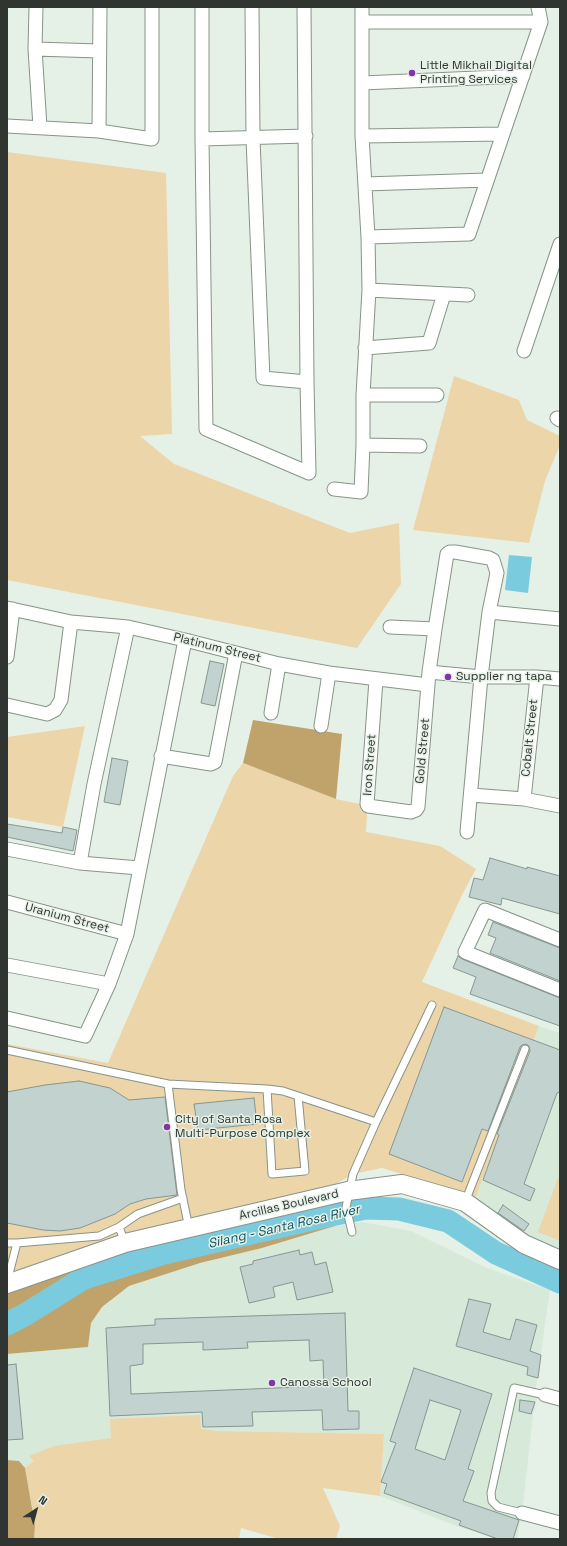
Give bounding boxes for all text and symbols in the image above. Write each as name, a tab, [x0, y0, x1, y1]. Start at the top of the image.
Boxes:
place label: Little Mikhail Digital Printing Services	[420, 59, 532, 87]
marker: Little Mikhail Digital Printing Services	[407, 68, 417, 78]
street label: Platinum Street	[172, 630, 262, 666]
place label: Supplier ng tapa	[456, 670, 552, 684]
marker: Supplier ng tapa	[443, 672, 453, 682]
street label: Cobalt Street	[519, 698, 541, 778]
street label: Gold Street	[413, 718, 433, 784]
street label: Iron Street	[361, 734, 379, 796]
street label: Uranium Street	[23, 900, 111, 936]
place label: City of Santa Rosa Multi-Purpose Complex	[175, 1113, 310, 1141]
marker: City of Santa Rosa Multi-Purpose Complex	[162, 1122, 172, 1132]
street label: Arcillas Boulevard	[238, 1187, 340, 1223]
water label: Silang - Santa Rosa River	[207, 1202, 361, 1252]
place label: Canossa School	[280, 1376, 372, 1390]
marker: Canossa School	[267, 1378, 277, 1388]
north arrow	[16, 1490, 56, 1530]
text: N	[36, 1492, 50, 1508]

